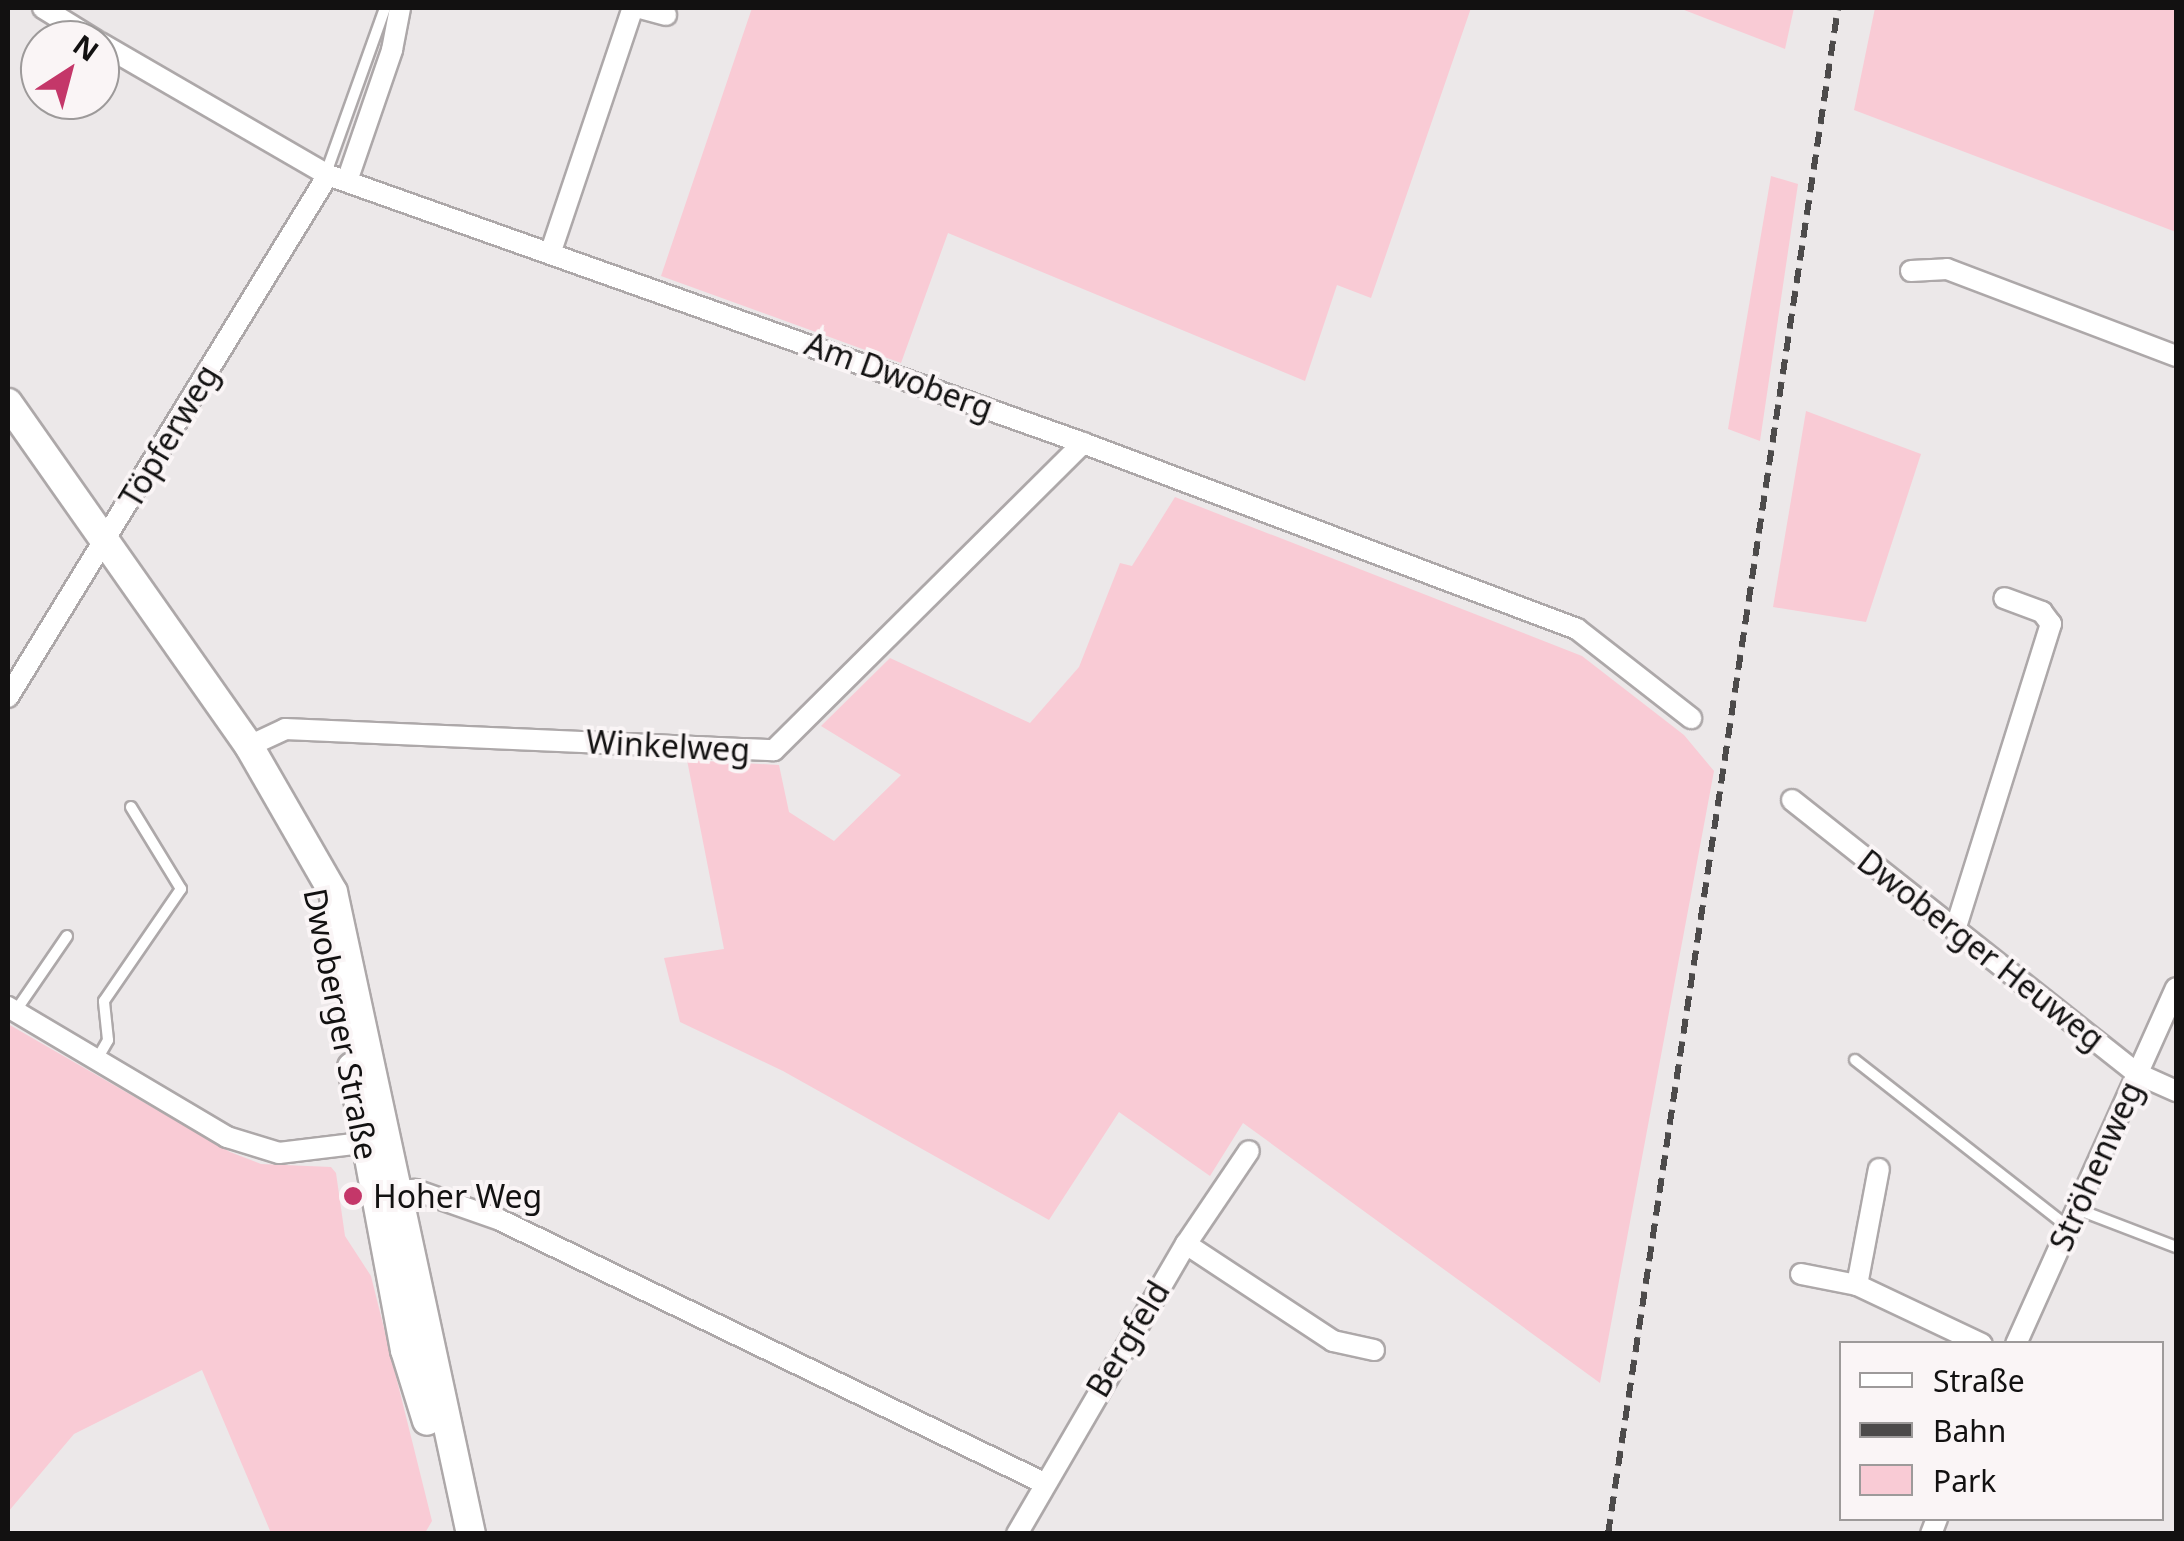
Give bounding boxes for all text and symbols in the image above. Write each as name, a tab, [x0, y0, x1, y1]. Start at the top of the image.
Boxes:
north arrow	[20, 20, 120, 120]
text: N	[66, 25, 107, 69]
street label: Am Dwoberg	[800, 324, 998, 428]
street label: Töpferweg	[111, 358, 227, 514]
street label: Winkelweg	[585, 723, 751, 769]
street label: Dwoberger Heuweg	[1850, 842, 2112, 1058]
street label: Dwoberger Straße	[296, 885, 386, 1163]
street label: Ströhenweg	[2042, 1075, 2150, 1257]
place label: Hoher Weg	[373, 1177, 542, 1215]
marker: Hoher Weg	[342, 1185, 364, 1207]
street label: Bergfeld	[1078, 1274, 1178, 1404]
legend	[1839, 1341, 2164, 1521]
text: Straße	[1933, 1360, 2025, 1401]
text: Bahn	[1933, 1410, 2006, 1451]
text: Park	[1933, 1460, 1996, 1501]

